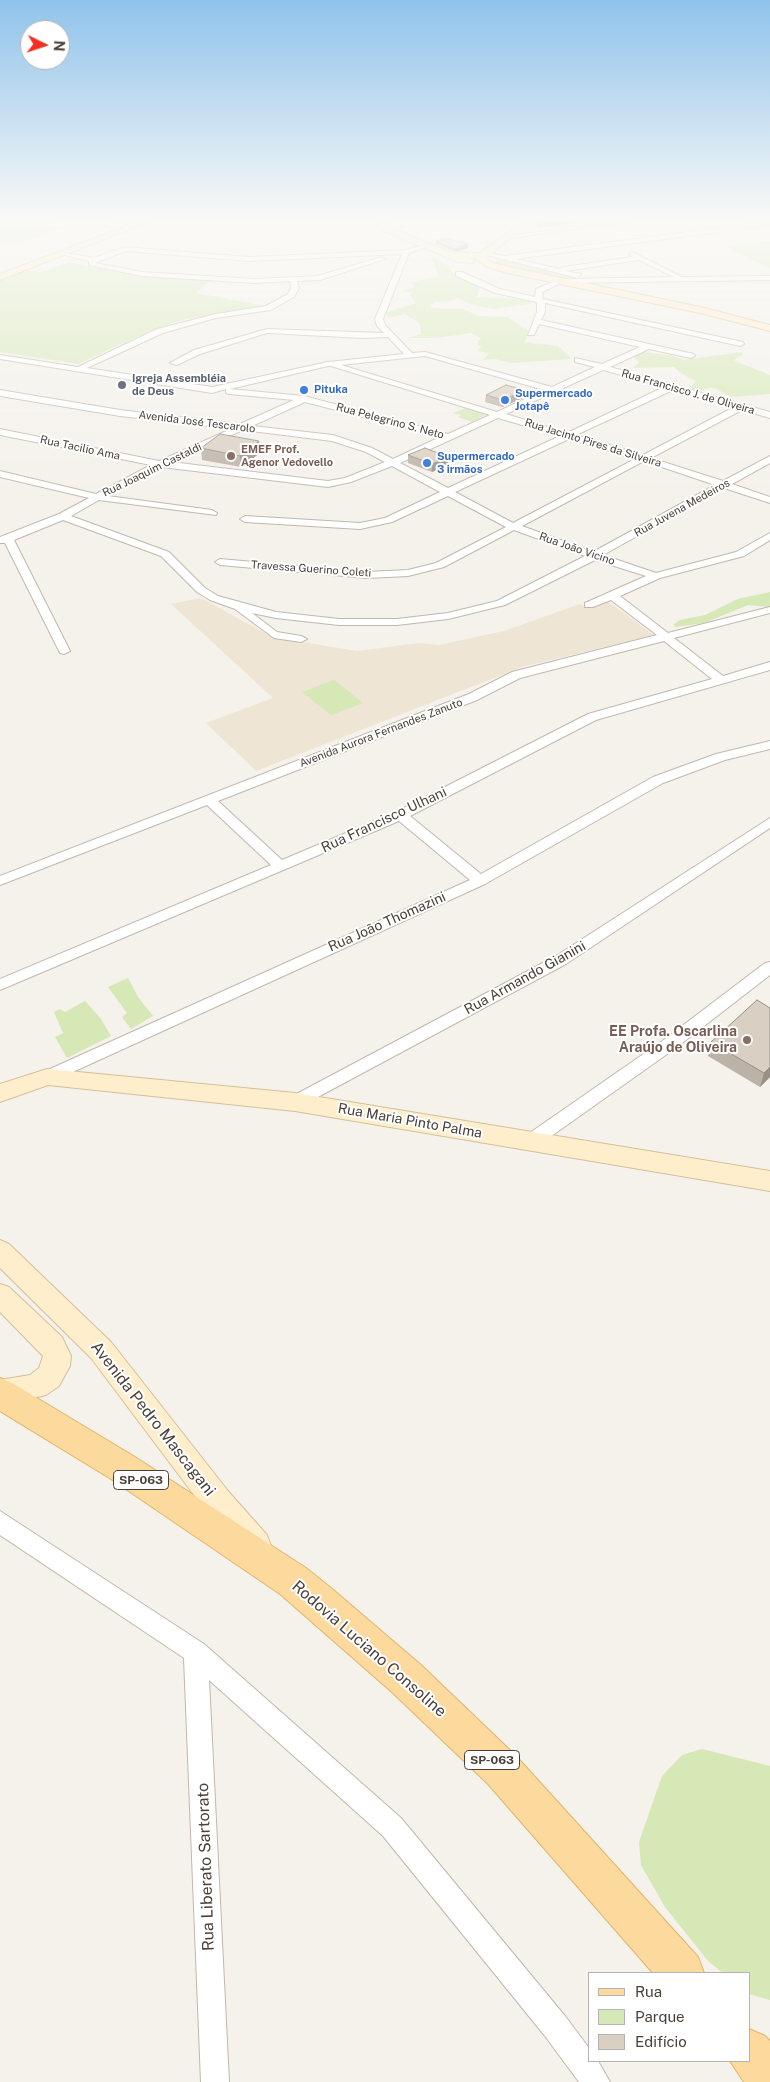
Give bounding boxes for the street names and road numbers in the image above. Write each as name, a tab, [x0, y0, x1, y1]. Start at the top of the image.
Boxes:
street label: Rua Francisco J. de Oliveira	[620, 367, 756, 417]
street label: Rua Pelegrino S. Neto	[335, 400, 445, 442]
street label: Avenida José Tescarolo	[138, 408, 256, 436]
street label: Rua Jacinto Pires da Silveira	[523, 416, 663, 470]
street label: Rua Tacilio Ama	[39, 433, 121, 463]
street label: Rua Joaquim Castaldi	[100, 440, 204, 500]
street label: Rua Juvena Medeiros	[632, 476, 732, 540]
street label: Rua João Vicino	[537, 530, 617, 568]
street label: Travessa Guerino Coleti	[250, 558, 372, 580]
street label: Avenida Aurora Fernandes Zanuto	[298, 696, 464, 770]
street label: Rua Francisco Ulhani	[319, 784, 449, 856]
street label: Rua João Thomazini	[326, 889, 448, 955]
street label: Rua Armando Gianini	[461, 938, 589, 1018]
street label: Rua Maria Pinto Palma	[337, 1100, 483, 1142]
street label: Avenida Pedro Mascagani	[87, 1338, 219, 1500]
road number: SP-063	[114, 1470, 168, 1490]
street label: Rodovia Luciano Consoline	[288, 1577, 450, 1721]
road number: SP-063	[464, 1750, 520, 1770]
street label: Rua Liberato Sartorato	[193, 1783, 219, 1951]

